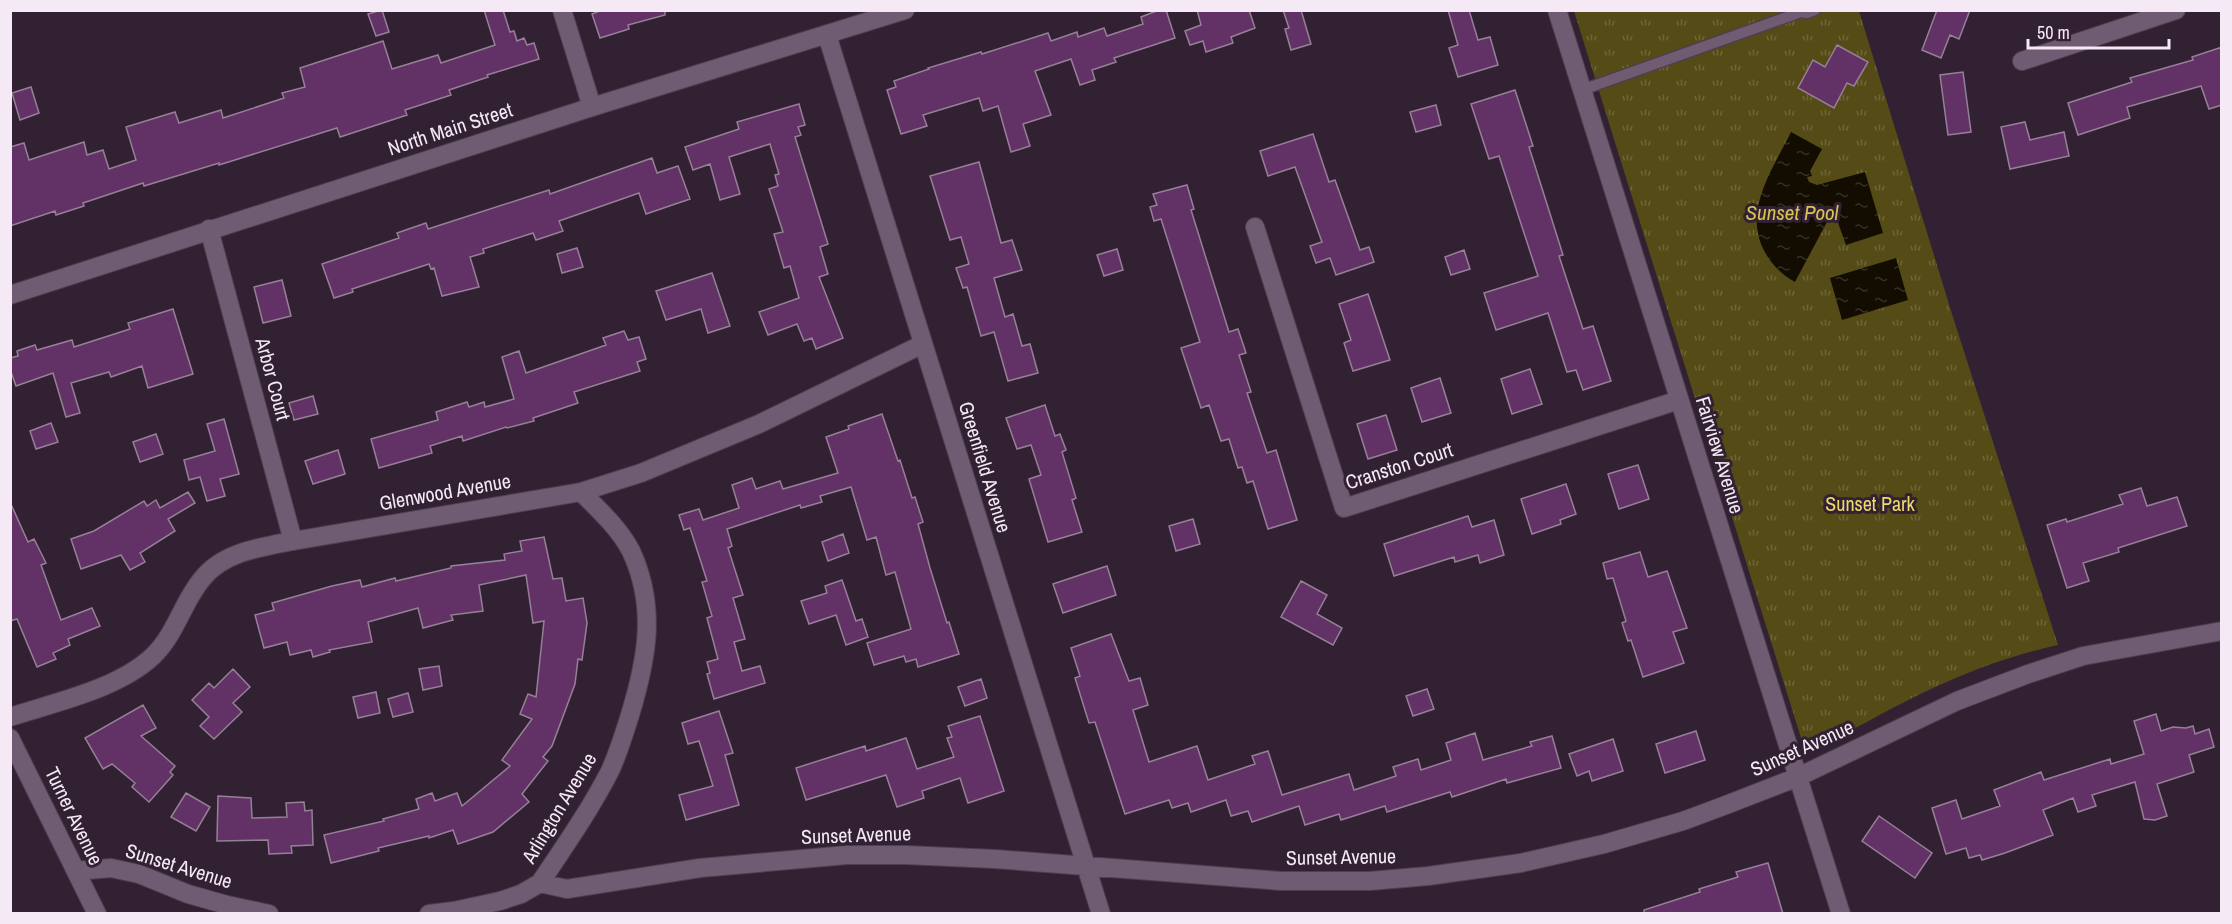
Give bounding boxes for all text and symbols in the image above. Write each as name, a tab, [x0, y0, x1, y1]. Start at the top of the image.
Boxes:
scale bar	[2028, 12, 2169, 50]
text: 50 m	[2037, 20, 2070, 45]
street label: North Main Street	[384, 96, 516, 161]
water label: Sunset Pool	[1746, 198, 1840, 227]
street label: Arbor Court	[249, 333, 298, 424]
street label: Fairview Avenue	[1690, 393, 1751, 517]
street label: Greenfield Avenue	[953, 398, 1018, 536]
street label: Cranston Court	[1342, 435, 1456, 496]
street label: Glenwood Avenue	[377, 467, 513, 516]
park label: Sunset Park	[1825, 490, 1915, 517]
street label: Sunset Avenue	[1746, 713, 1858, 782]
street label: Arlington Avenue	[514, 747, 602, 869]
street label: Turner Avenue	[39, 762, 110, 869]
street label: Sunset Avenue	[801, 819, 911, 850]
street label: Sunset Avenue	[123, 837, 236, 895]
street label: Sunset Avenue	[1286, 842, 1396, 871]

